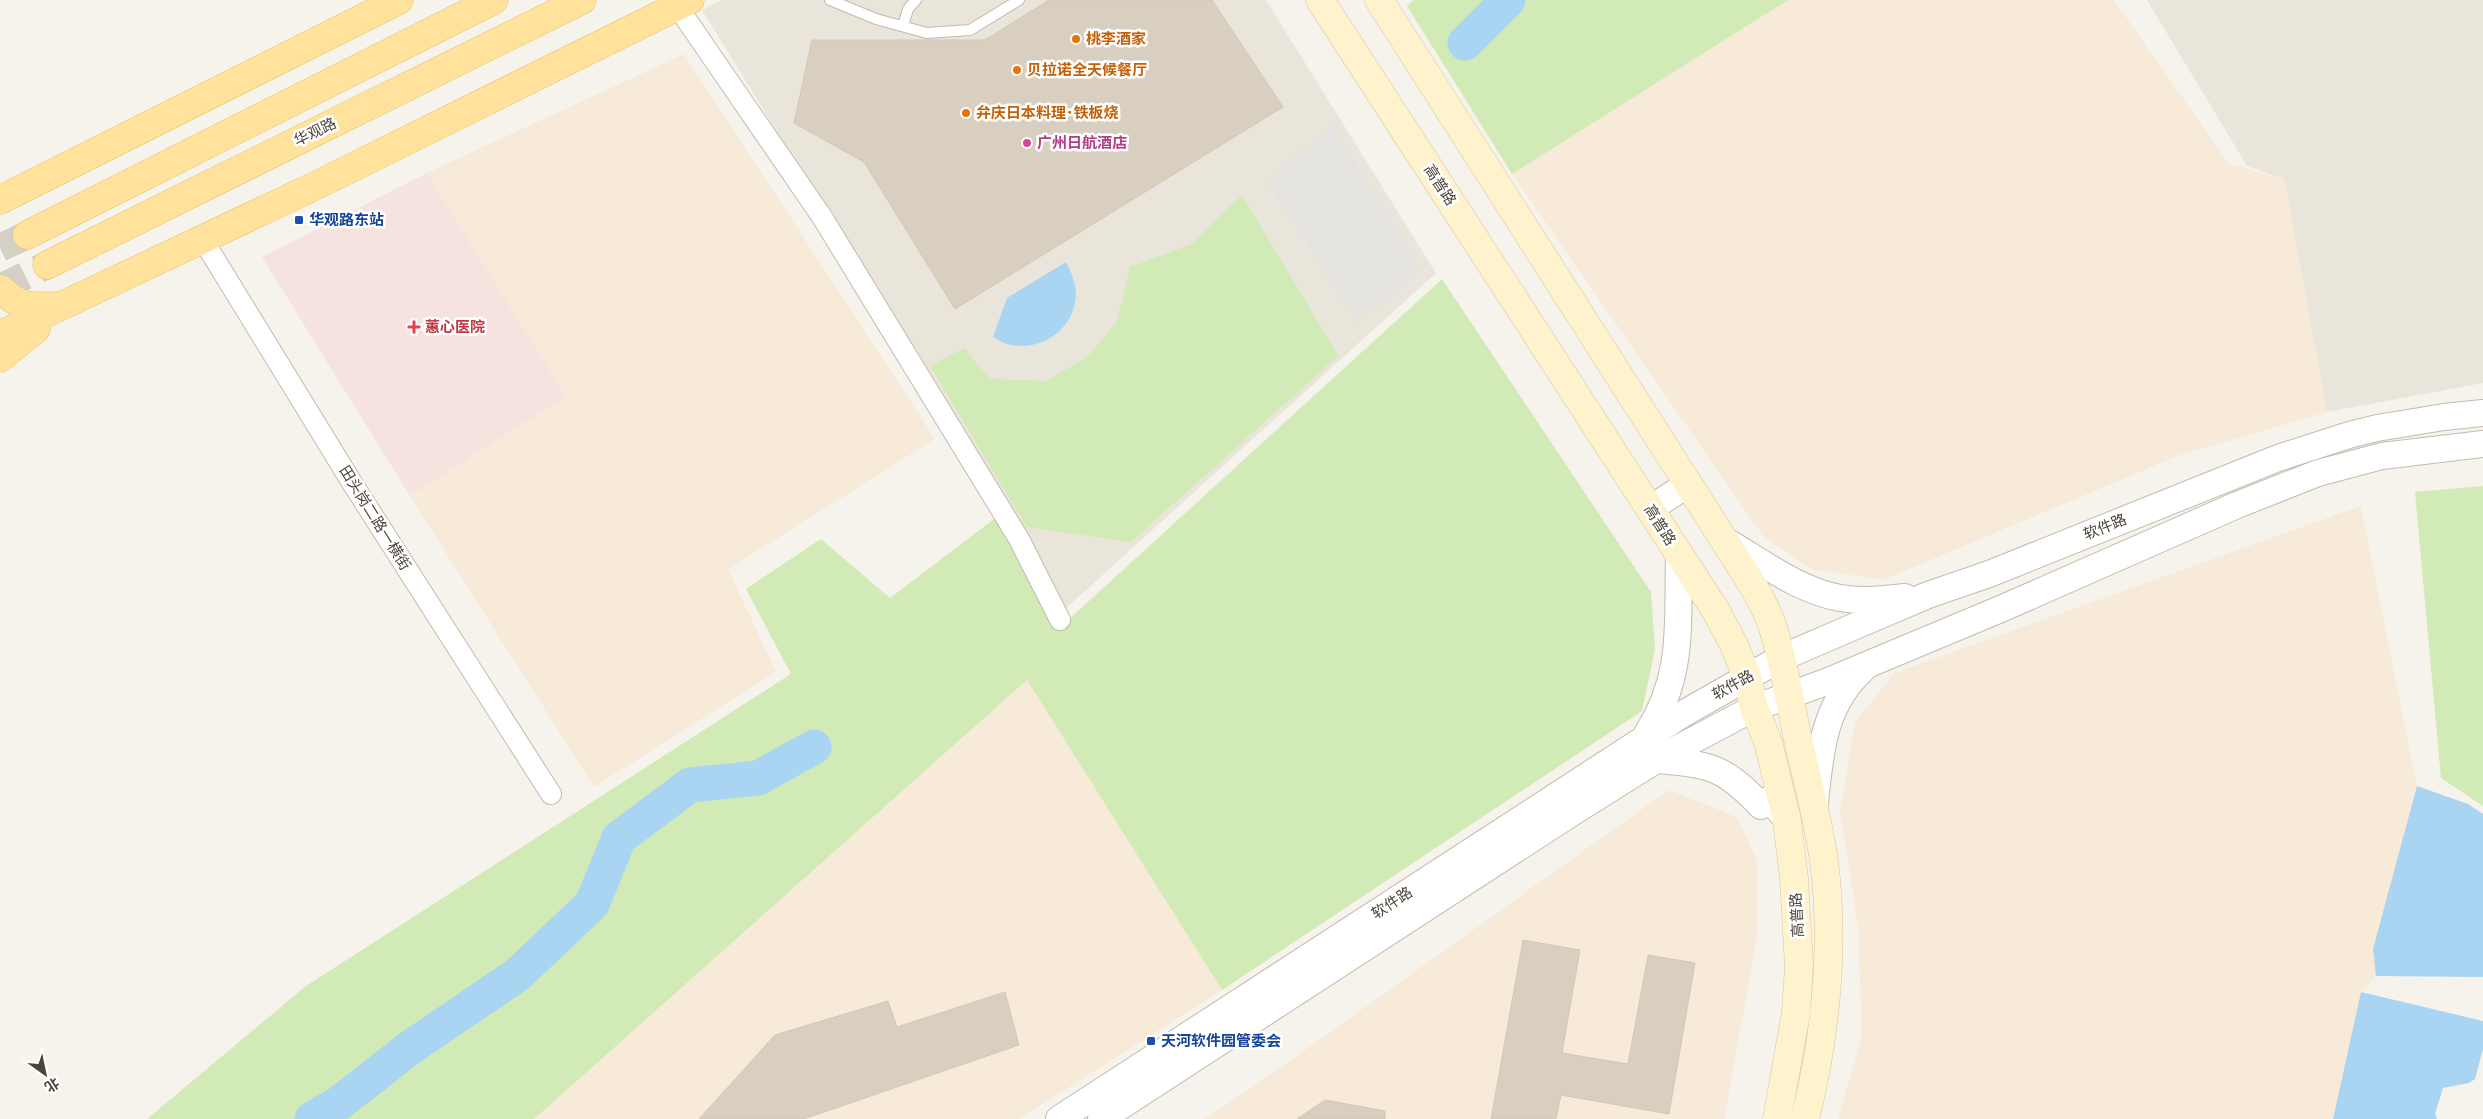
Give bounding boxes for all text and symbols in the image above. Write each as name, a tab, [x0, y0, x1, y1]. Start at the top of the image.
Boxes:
place label: 桃李酒家	[1086, 30, 1146, 48]
marker: 桃李酒家	[1070, 33, 1082, 45]
place label: 贝拉诺全天候餐厅	[1027, 61, 1147, 79]
marker: 贝拉诺全天候餐厅	[1011, 64, 1023, 76]
place label: 弁庆日本料理･铁板烧	[976, 104, 1119, 122]
marker: 弁庆日本料理･铁板烧	[960, 107, 972, 119]
street label: 华观路	[291, 114, 339, 150]
place label: 广州日航酒店	[1037, 134, 1127, 152]
marker: 广州日航酒店	[1021, 137, 1033, 149]
street label: 高普路	[1420, 161, 1460, 209]
place label: 华观路东站	[309, 211, 384, 229]
marker: 华观路东站	[293, 214, 305, 226]
place label: 蕙心医院	[425, 318, 485, 336]
marker: 蕙心医院	[407, 320, 421, 334]
street label: 田头岗二路一横街	[336, 462, 414, 574]
street label: 高普路	[1640, 501, 1680, 549]
street label: 软件路	[2081, 510, 2129, 544]
street label: 软件路	[1709, 666, 1757, 704]
street label: 软件路	[1368, 883, 1416, 923]
street label: 高普路	[1787, 892, 1807, 938]
place label: 天河软件园管委会	[1161, 1032, 1281, 1050]
marker: 天河软件园管委会	[1145, 1035, 1157, 1047]
north arrow	[20, 1049, 70, 1099]
text: 北	[41, 1074, 62, 1095]

